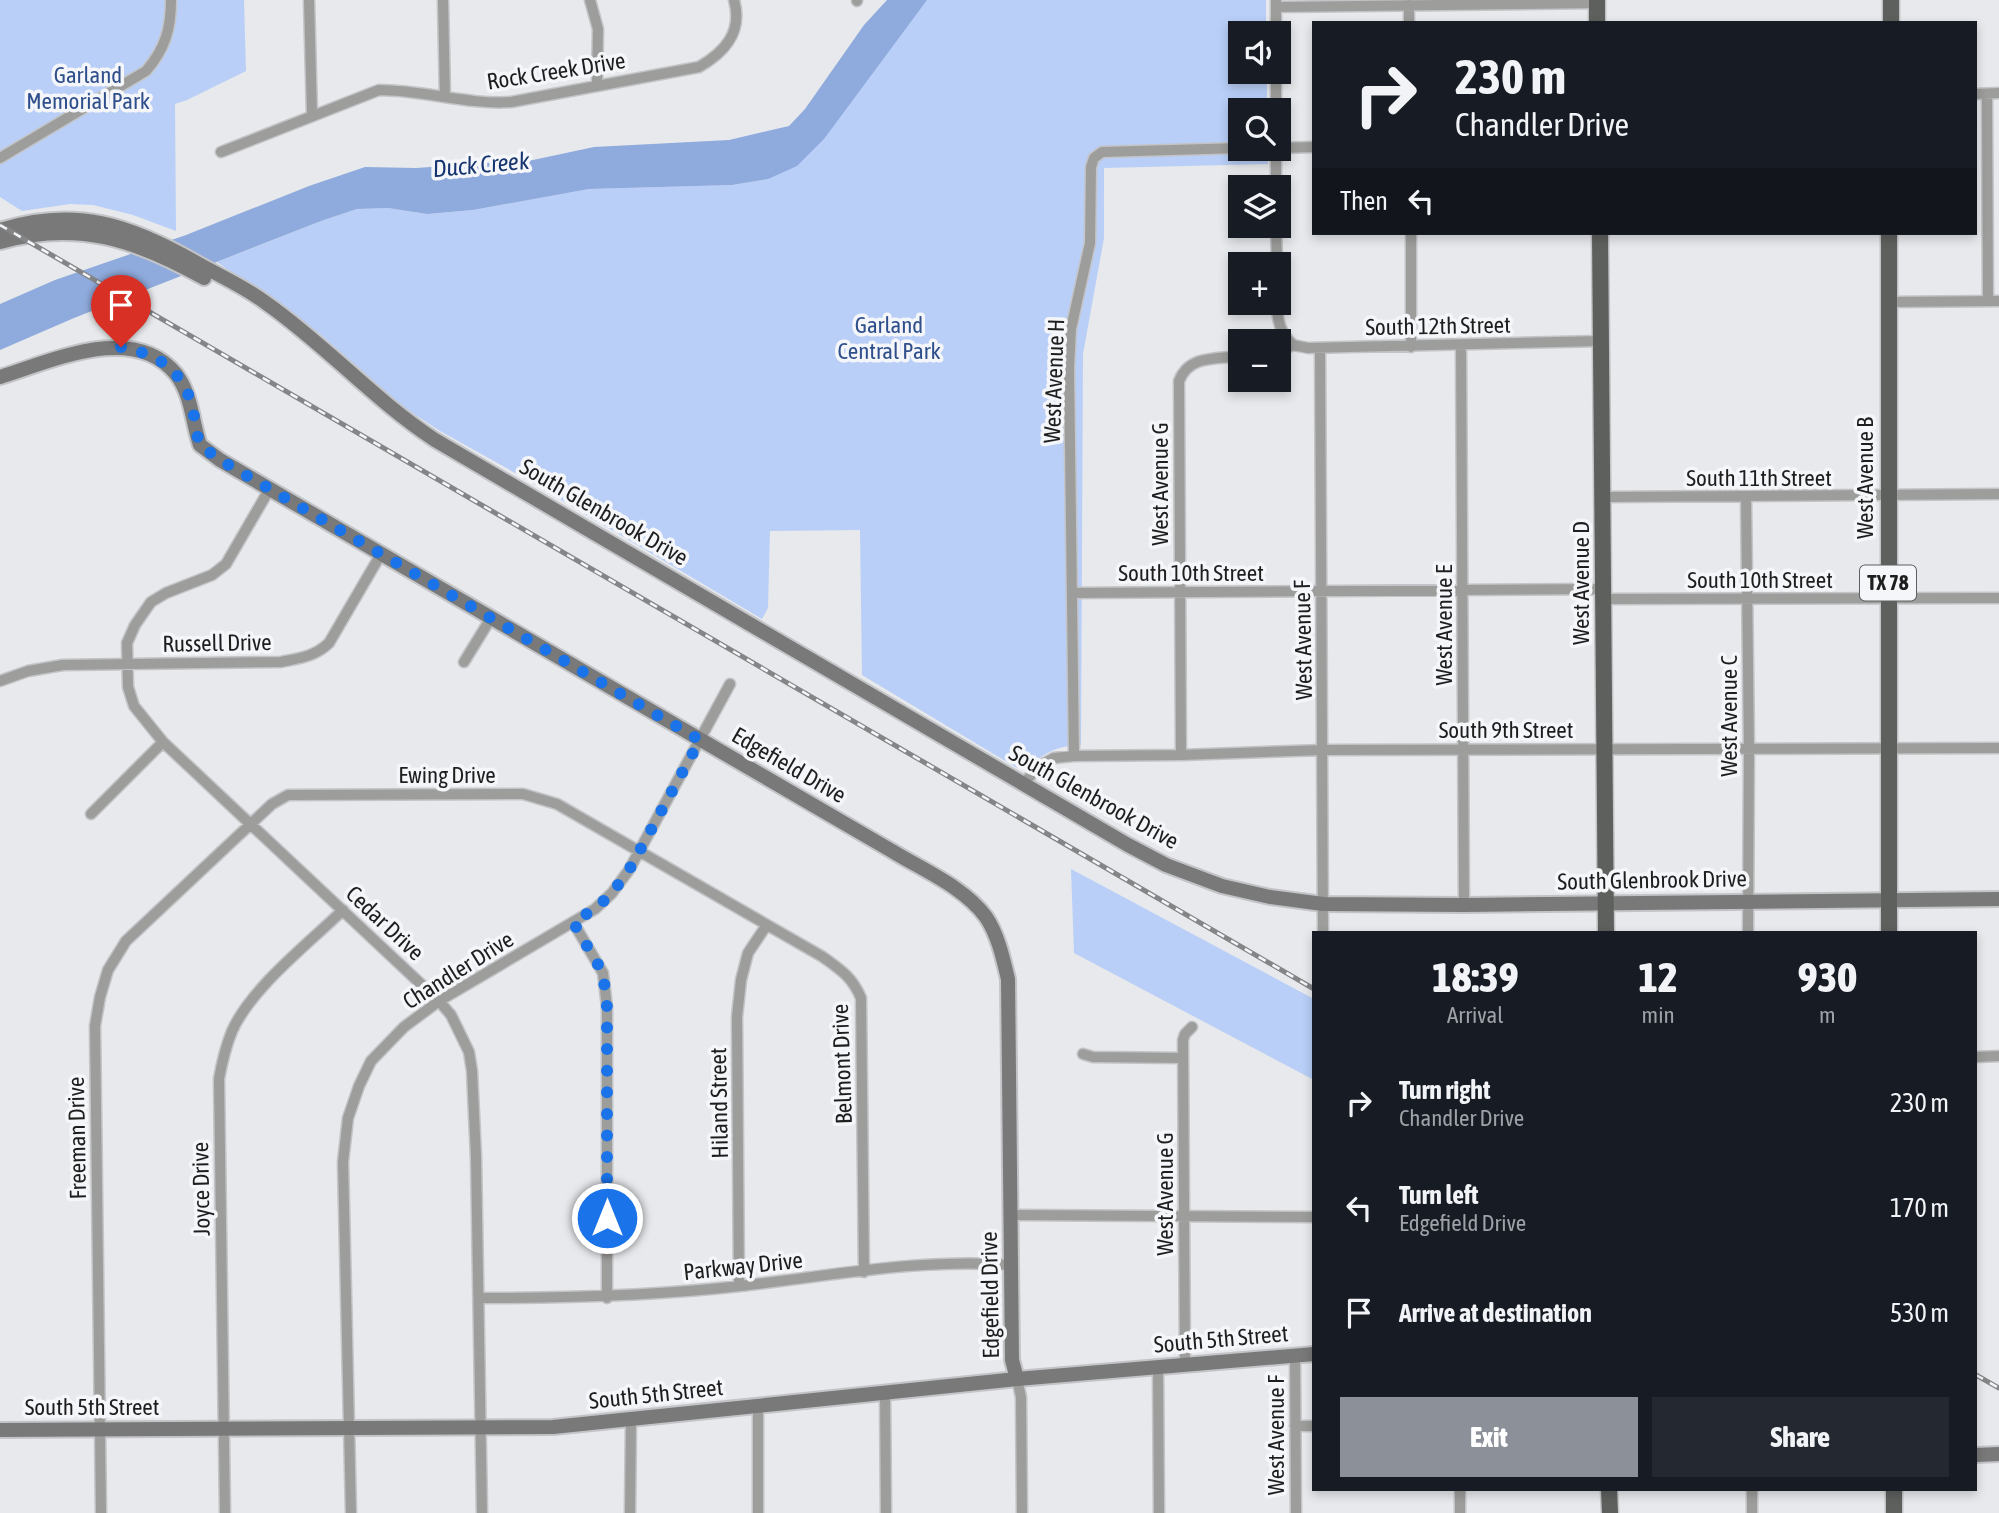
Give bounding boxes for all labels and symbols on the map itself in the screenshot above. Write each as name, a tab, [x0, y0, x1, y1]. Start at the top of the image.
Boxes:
street label: Rock Creek Drive	[485, 47, 627, 95]
park label: Garland Memorial Park	[26, 62, 150, 114]
water label: Duck Creek	[432, 147, 531, 182]
pin	[91, 275, 151, 347]
park label: Garland Central Park	[837, 312, 941, 364]
street label: South 12th Street	[1365, 312, 1511, 340]
street label: West Avenue H	[1039, 318, 1069, 444]
street label: West Avenue B	[1852, 417, 1878, 539]
street label: West Avenue G	[1147, 422, 1173, 546]
street label: South Glenbrook Drive	[515, 453, 693, 571]
street label: South 11th Street	[1686, 465, 1832, 491]
street label: West Avenue D	[1568, 521, 1594, 645]
street label: South 10th Street	[1118, 560, 1264, 586]
street label: West Avenue E	[1431, 564, 1457, 685]
road number: TX 78	[1860, 566, 1916, 600]
street label: South 10th Street	[1687, 567, 1833, 593]
street label: West Avenue F	[1289, 579, 1317, 700]
street label: Russell Drive	[162, 629, 272, 657]
street label: West Avenue C	[1716, 655, 1742, 777]
street label: South 9th Street	[1439, 717, 1573, 743]
street label: Edgefield Drive	[727, 722, 851, 808]
street label: South Glenbrook Drive	[1005, 740, 1183, 854]
street label: Ewing Drive	[398, 762, 496, 788]
street label: South Glenbrook Drive	[1557, 865, 1747, 895]
street label: Cedar Drive	[341, 880, 429, 966]
street label: Chandler Drive	[398, 926, 518, 1014]
street label: Belmont Drive	[827, 1003, 857, 1125]
street label: Hiland Street	[705, 1047, 733, 1159]
street label: Freeman Drive	[63, 1076, 91, 1200]
street label: West Avenue G	[1152, 1132, 1178, 1256]
street label: Joyce Drive	[187, 1142, 215, 1236]
position arrow	[570, 1181, 644, 1255]
street label: Edgefield Drive	[976, 1231, 1004, 1359]
street label: Parkway Drive	[682, 1247, 804, 1285]
street label: South 5th Street	[1153, 1320, 1289, 1358]
street label: South 5th Street	[588, 1374, 724, 1414]
street label: West Avenue F	[1263, 1374, 1289, 1495]
street label: South 5th Street	[25, 1394, 159, 1420]

